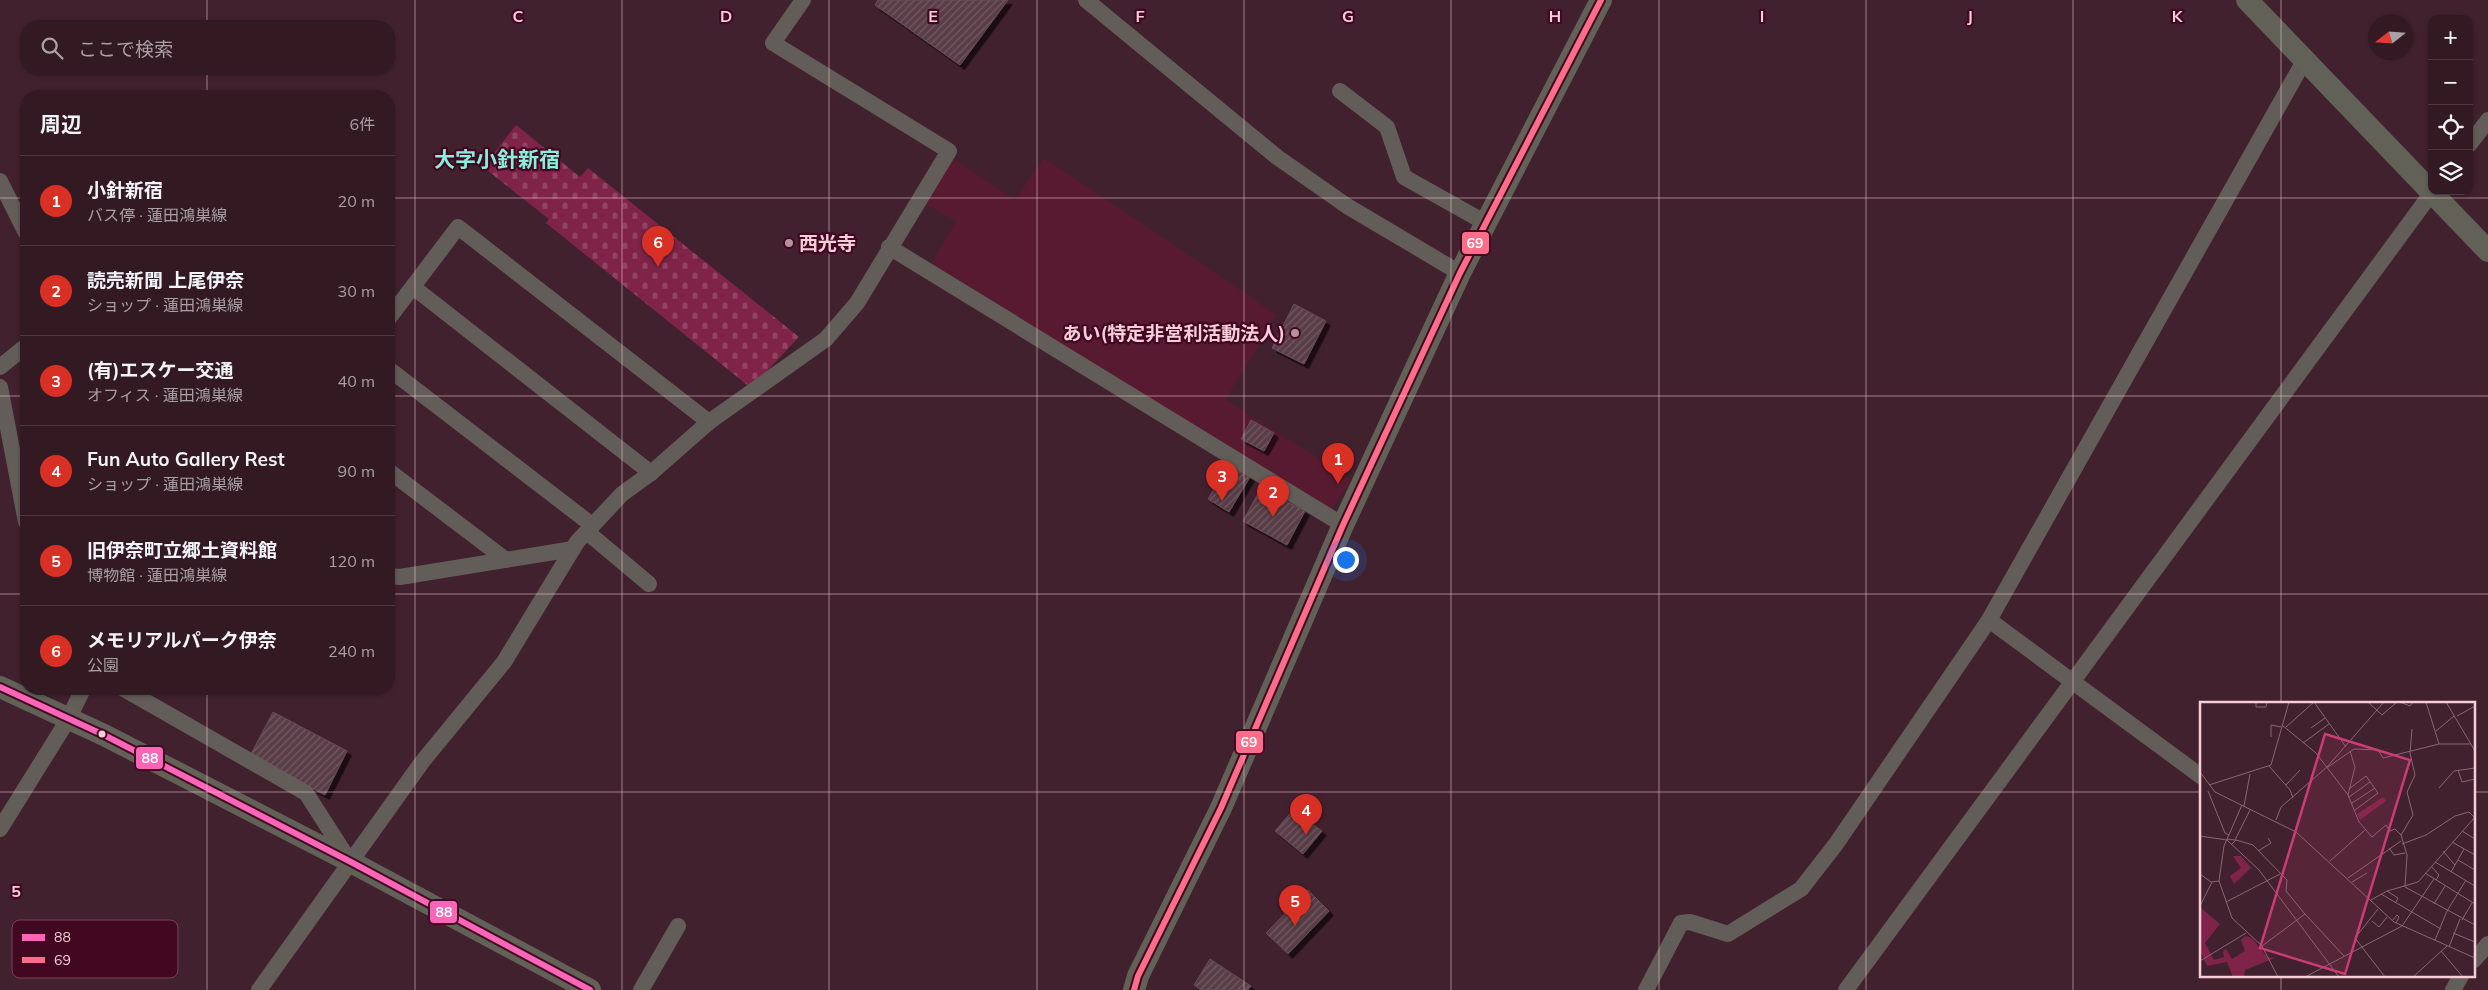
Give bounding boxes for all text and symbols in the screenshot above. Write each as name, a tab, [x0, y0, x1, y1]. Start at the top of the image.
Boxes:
text: C	[513, 6, 524, 26]
text: D	[720, 6, 732, 26]
text: E	[928, 6, 938, 26]
text: F	[1135, 6, 1145, 26]
text: G	[1342, 6, 1354, 26]
text: H	[1549, 6, 1561, 26]
text: I	[1760, 6, 1764, 26]
text: J	[1967, 6, 1973, 26]
text: K	[2172, 6, 2184, 26]
north arrow	[2368, 15, 2413, 60]
map controls	[2428, 15, 2473, 195]
button: +	[2428, 15, 2473, 60]
search box	[20, 20, 395, 75]
icon: search	[38, 34, 66, 62]
text: ここで検索	[78, 37, 173, 61]
button: −	[2428, 60, 2473, 105]
button: locate	[2428, 105, 2473, 150]
text: 周辺	[40, 111, 82, 137]
text: 6件	[349, 114, 375, 134]
district label: 大字小針新宿	[434, 146, 560, 172]
button: layers	[2428, 150, 2473, 195]
text: 小針新宿	[87, 178, 163, 202]
text: 1	[51, 191, 61, 211]
text: 20 m	[338, 191, 375, 211]
text: バス停 · 蓮田鴻巣線	[87, 205, 227, 225]
pin: 6	[642, 226, 674, 267]
place label: 西光寺	[799, 231, 856, 255]
line badge: 69	[1461, 231, 1490, 255]
text: 69	[1467, 234, 1483, 252]
marker: 西光寺	[783, 237, 795, 249]
text: 読売新聞 上尾伊奈	[87, 268, 244, 292]
text: 2	[51, 281, 61, 301]
text: 30 m	[338, 281, 375, 301]
text: ショップ · 蓮田鴻巣線	[87, 295, 243, 315]
place label: あい(特定非営利活動法人)	[1062, 321, 1285, 345]
marker: あい(特定非営利活動法人)	[1289, 327, 1301, 339]
text: (有)エスケー交通	[87, 358, 234, 382]
text: 3	[51, 371, 61, 391]
text: 40 m	[338, 371, 375, 391]
text: オフィス · 蓮田鴻巣線	[87, 385, 243, 405]
pin: 1	[1322, 443, 1354, 484]
text: Fun Auto Gallery Rest	[87, 447, 285, 471]
pin: 3	[1206, 460, 1238, 501]
text: 4	[51, 461, 61, 481]
text: 90 m	[338, 461, 375, 481]
text: ショップ · 蓮田鴻巣線	[87, 474, 243, 494]
pin: 2	[1257, 476, 1289, 517]
text: 旧伊奈町立郷土資料館	[87, 538, 277, 562]
your location	[1333, 547, 1359, 573]
text: 5	[51, 551, 61, 571]
text: 120 m	[328, 551, 375, 571]
text: 博物館 · 蓮田鴻巣線	[87, 565, 227, 585]
text: メモリアルパーク伊奈	[87, 628, 277, 652]
text: 6	[51, 641, 61, 661]
text: 240 m	[328, 641, 375, 661]
text: 公園	[87, 655, 119, 675]
inset map	[2200, 702, 2476, 978]
unlabelled marker	[97, 729, 107, 739]
line badge: 69	[1235, 730, 1264, 754]
text: 69	[1241, 733, 1257, 751]
line badge: 88	[135, 746, 164, 770]
text: 88	[142, 749, 158, 767]
pin: 4	[1290, 794, 1322, 835]
text: 5	[11, 881, 21, 901]
pin: 5	[1279, 885, 1311, 926]
line badge: 88	[429, 900, 458, 924]
text: 88	[436, 903, 452, 921]
legend	[12, 920, 178, 978]
text: 88	[54, 928, 71, 946]
text: 69	[54, 951, 71, 969]

